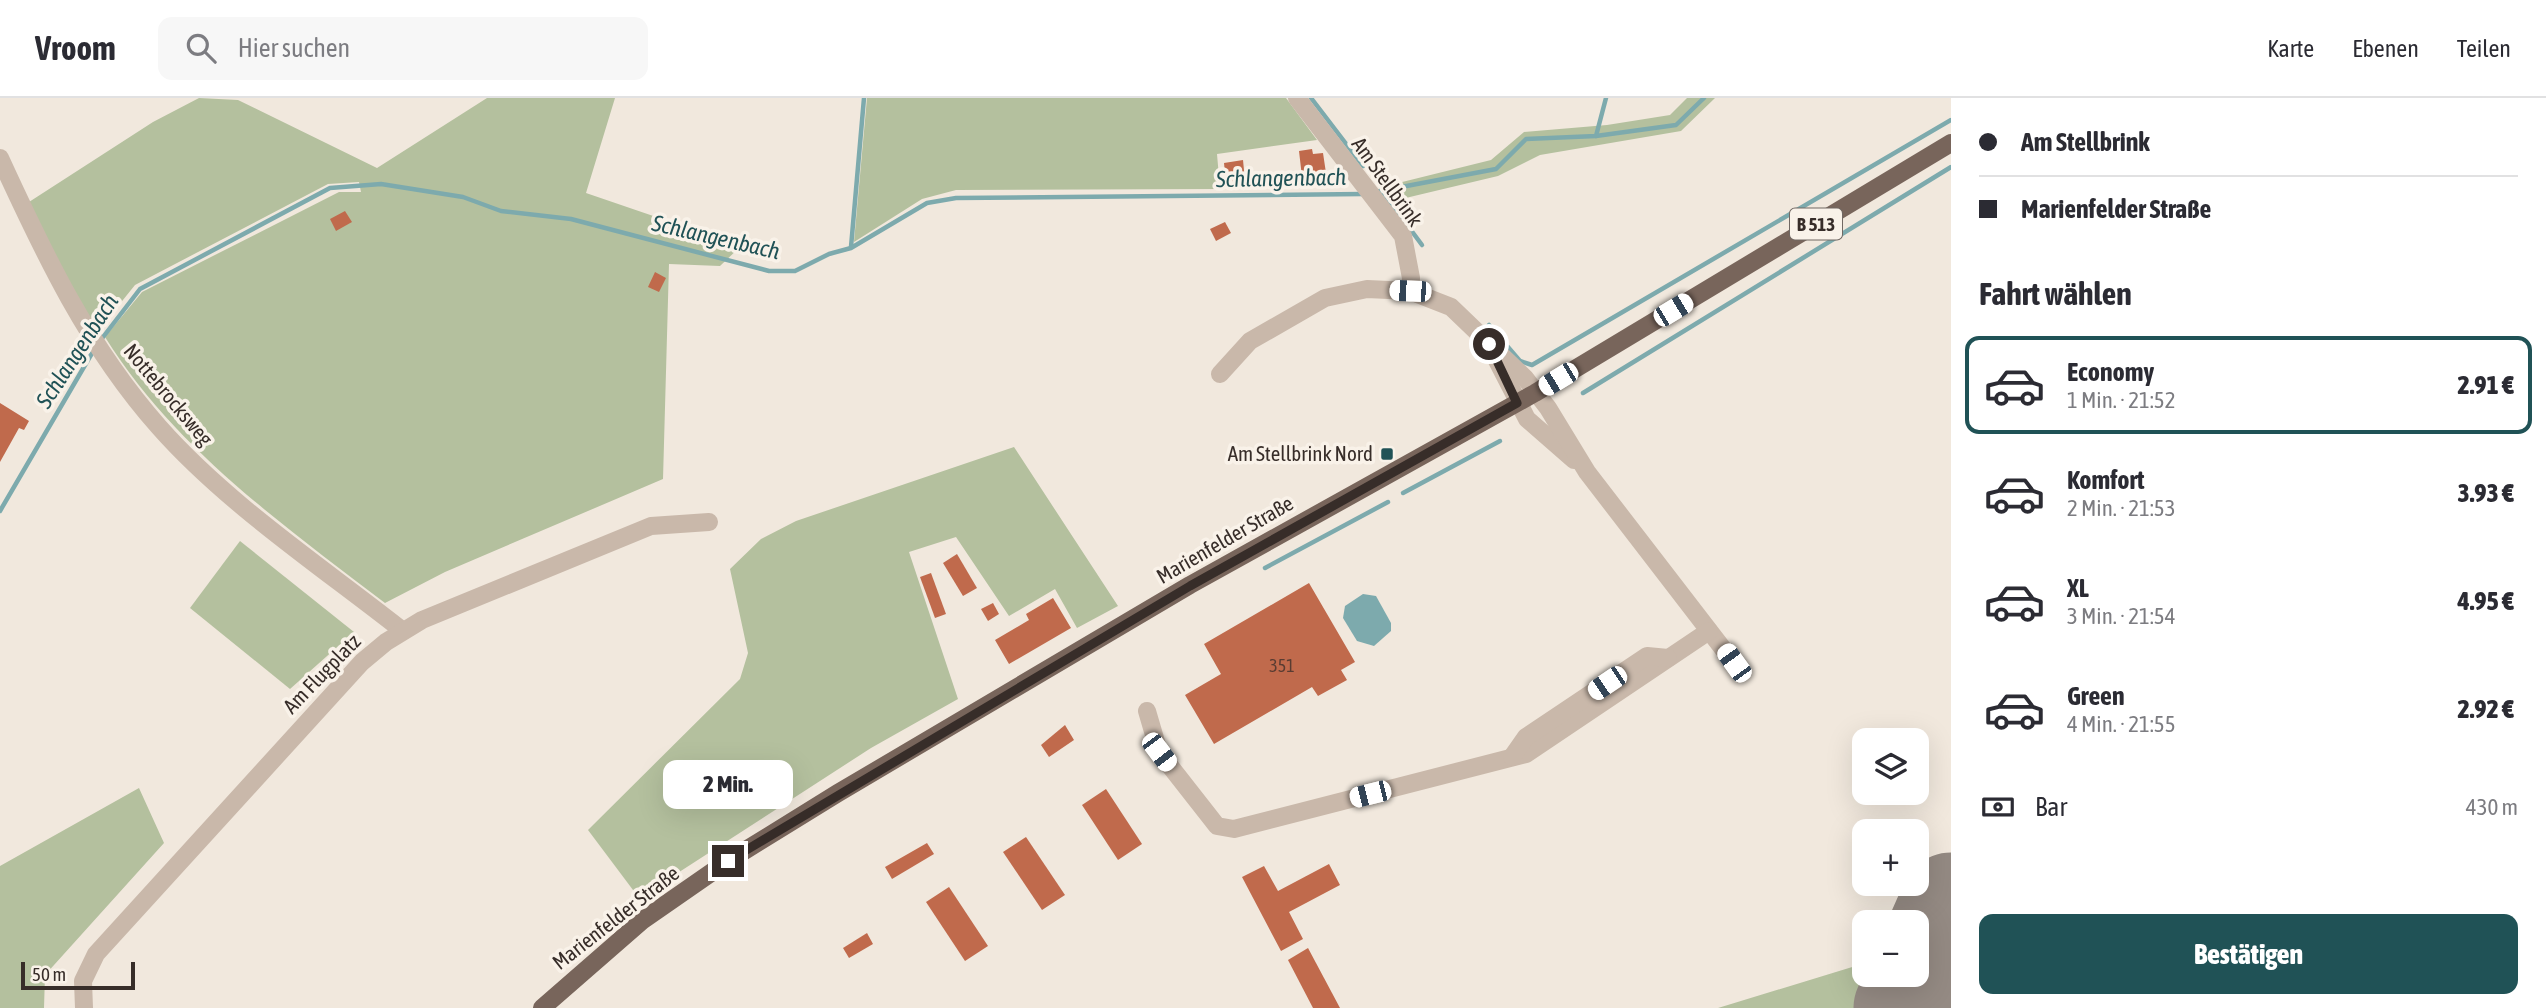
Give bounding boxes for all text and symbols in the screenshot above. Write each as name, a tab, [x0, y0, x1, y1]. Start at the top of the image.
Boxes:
search box	[158, 17, 648, 80]
text: Vroom	[35, 29, 116, 67]
icon: search	[182, 29, 220, 67]
text: Hier suchen	[238, 33, 350, 63]
text: Karte	[2267, 35, 2314, 62]
text: Ebenen	[2352, 35, 2419, 62]
text: Teilen	[2457, 35, 2511, 62]
text: Am Stellbrink	[2021, 127, 2150, 157]
street label: Am Stellbrink	[1348, 132, 1428, 231]
water label: Schlangenbach	[1215, 164, 1346, 192]
text: Marienfelder Straße	[2021, 194, 2211, 224]
road number: B 513	[1790, 208, 1842, 240]
water label: Schlangenbach	[649, 209, 782, 264]
text: Fahrt wählen	[1979, 275, 2132, 312]
car	[1389, 280, 1432, 302]
water label: Schlangenbach	[30, 289, 123, 414]
car	[1650, 290, 1697, 330]
route start	[1473, 328, 1505, 360]
street label: Nottebrocksweg	[119, 339, 218, 450]
icon: car	[1983, 354, 2046, 417]
text: Economy	[2067, 357, 2154, 387]
car	[1535, 359, 1582, 399]
text: 2.91 €	[2457, 370, 2514, 400]
text: 1 Min. · 21:52	[2067, 387, 2175, 413]
place label: Am Stellbrink Nord	[1228, 441, 1373, 465]
marker: Am Stellbrink Nord	[1379, 446, 1395, 462]
icon: car	[1983, 462, 2046, 525]
text: Komfort	[2067, 465, 2144, 495]
text: 3.93 €	[2457, 478, 2514, 508]
street label: Marienfelder Straße	[1152, 490, 1297, 588]
text: 2 Min. · 21:53	[2067, 495, 2175, 521]
icon: car	[1983, 570, 2046, 633]
text: XL	[2067, 573, 2089, 603]
text: 4.95 €	[2457, 586, 2514, 616]
text: 3 Min. · 21:54	[2067, 603, 2175, 629]
street label: Am Flugplatz	[278, 629, 365, 718]
car	[1714, 640, 1755, 686]
house number: 351	[1269, 655, 1295, 676]
car	[1584, 663, 1631, 703]
icon: car	[1983, 678, 2046, 741]
text: Green	[2067, 681, 2125, 711]
text: 2.92 €	[2457, 694, 2514, 724]
text: 4 Min. · 21:55	[2067, 711, 2175, 737]
map controls	[1852, 728, 1929, 987]
button: layers	[1852, 728, 1929, 805]
car	[1138, 729, 1181, 775]
callout: 2 Min.	[663, 760, 793, 808]
text: 2 Min.	[703, 771, 753, 797]
car	[1348, 779, 1393, 809]
icon: cash	[1979, 788, 2017, 826]
text: Bar	[2035, 792, 2067, 822]
text: 430 m	[2466, 794, 2518, 820]
button: +	[1852, 819, 1929, 896]
route end	[712, 845, 744, 877]
street label: Marienfelder Straße	[547, 860, 683, 974]
button: −	[1852, 910, 1929, 987]
button: Bestätigen	[1979, 914, 2518, 994]
scale bar	[21, 959, 135, 991]
text: 50 m	[32, 963, 66, 985]

